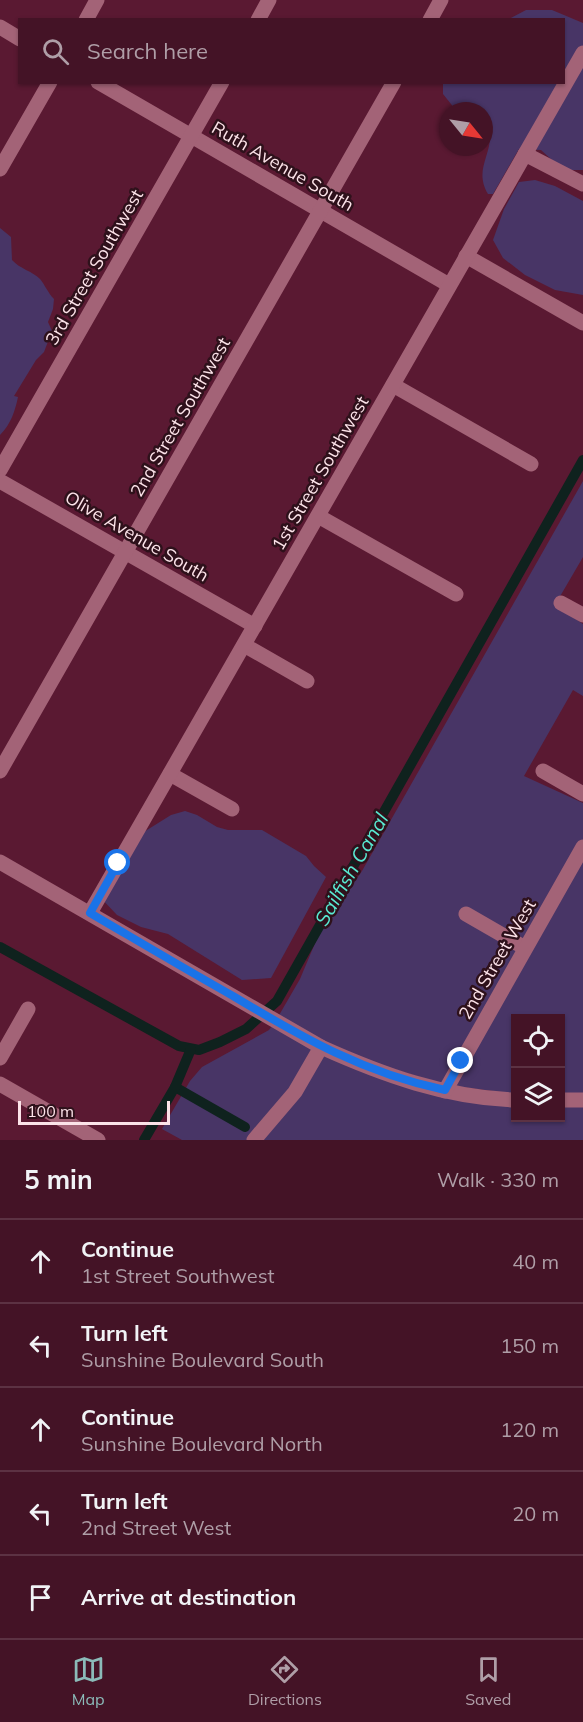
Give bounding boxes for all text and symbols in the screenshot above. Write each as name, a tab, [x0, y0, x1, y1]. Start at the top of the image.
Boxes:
search box	[18, 18, 565, 84]
icon: search	[39, 35, 72, 68]
text: Search here	[87, 37, 208, 65]
north arrow	[439, 102, 493, 156]
street label: Ruth Avenue South	[208, 116, 358, 216]
street label: 3rd Street Southwest	[40, 185, 148, 349]
street label: 2nd Street Southwest	[125, 333, 235, 501]
street label: 1st Street Southwest	[266, 392, 374, 554]
street label: Olive Avenue South	[61, 485, 213, 587]
water label: Sailfish Canal	[309, 808, 393, 930]
route start	[104, 849, 130, 875]
street label: 2nd Street West	[453, 895, 541, 1023]
map controls	[511, 1014, 565, 1122]
button: locate	[511, 1014, 565, 1068]
route end	[447, 1047, 473, 1073]
button: layers	[511, 1068, 565, 1122]
scale bar	[18, 1098, 170, 1126]
text: 100 m	[27, 1101, 74, 1121]
text: 5 min	[24, 1163, 93, 1196]
text: Walk · 330 m	[437, 1167, 559, 1192]
text: Continue	[81, 1235, 174, 1263]
icon: ahead	[24, 1245, 57, 1278]
text: 40 m	[512, 1249, 559, 1274]
text: 1st Street Southwest	[81, 1263, 275, 1288]
text: Turn left	[81, 1319, 168, 1347]
icon: left	[24, 1329, 57, 1362]
text: 150 m	[500, 1333, 559, 1358]
text: Sunshine Boulevard South	[81, 1347, 324, 1372]
text: Continue	[81, 1403, 174, 1431]
icon: ahead	[24, 1413, 57, 1446]
text: 120 m	[500, 1417, 559, 1442]
text: Sunshine Boulevard North	[81, 1431, 323, 1456]
text: Turn left	[81, 1487, 168, 1515]
icon: left	[24, 1497, 57, 1530]
text: 20 m	[512, 1501, 559, 1526]
text: 2nd Street West	[81, 1515, 231, 1540]
icon: arrive	[24, 1581, 57, 1614]
text: Arrive at destination	[81, 1583, 296, 1611]
tab: Map	[72, 1653, 105, 1709]
tab: Directions	[248, 1653, 322, 1709]
tab: Saved	[465, 1653, 511, 1709]

